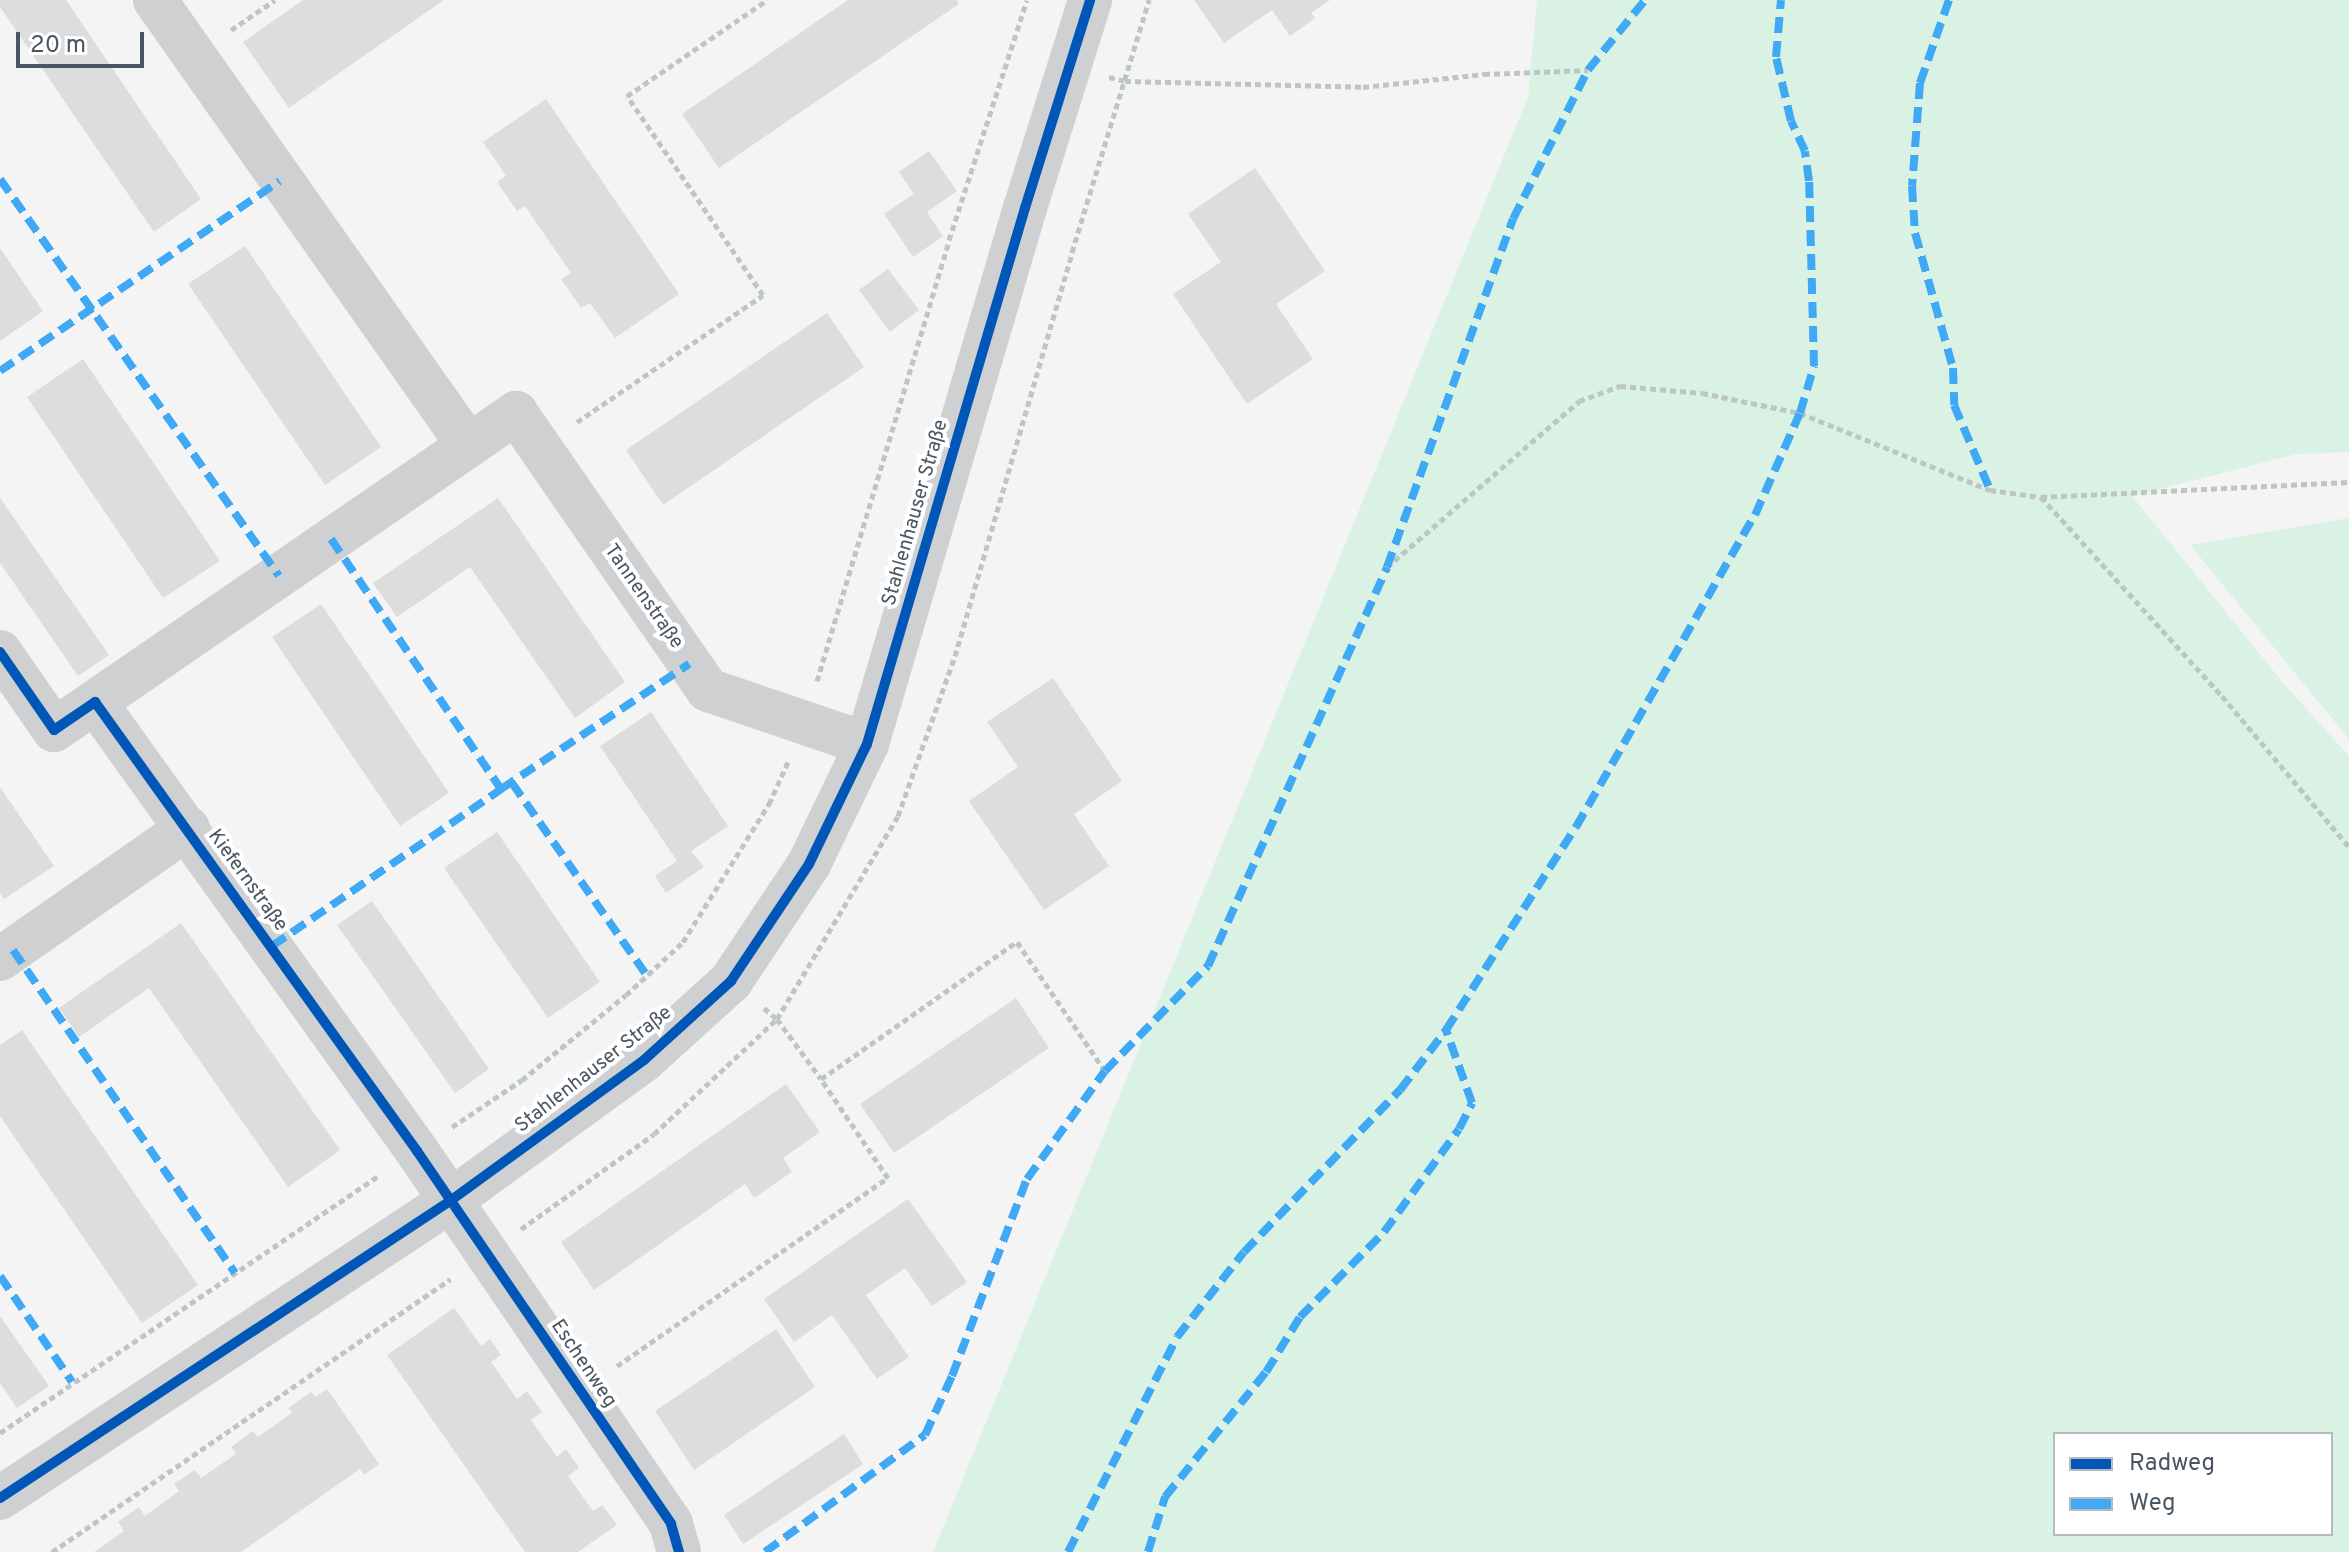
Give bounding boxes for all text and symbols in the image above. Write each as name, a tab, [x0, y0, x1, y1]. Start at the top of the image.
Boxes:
scale bar	[20, 16, 148, 66]
text: 20 m	[30, 31, 86, 61]
street label: Stahlenhauser Straße	[878, 417, 954, 609]
street label: Tannenstraße	[598, 540, 688, 654]
street label: Kiefernstraße	[202, 825, 292, 937]
street label: Stahlenhauser Straße	[511, 1001, 677, 1139]
street label: Eschenweg	[545, 1315, 621, 1413]
legend	[2053, 1432, 2333, 1536]
text: Radweg	[2129, 1449, 2215, 1479]
text: Weg	[2129, 1489, 2176, 1519]

